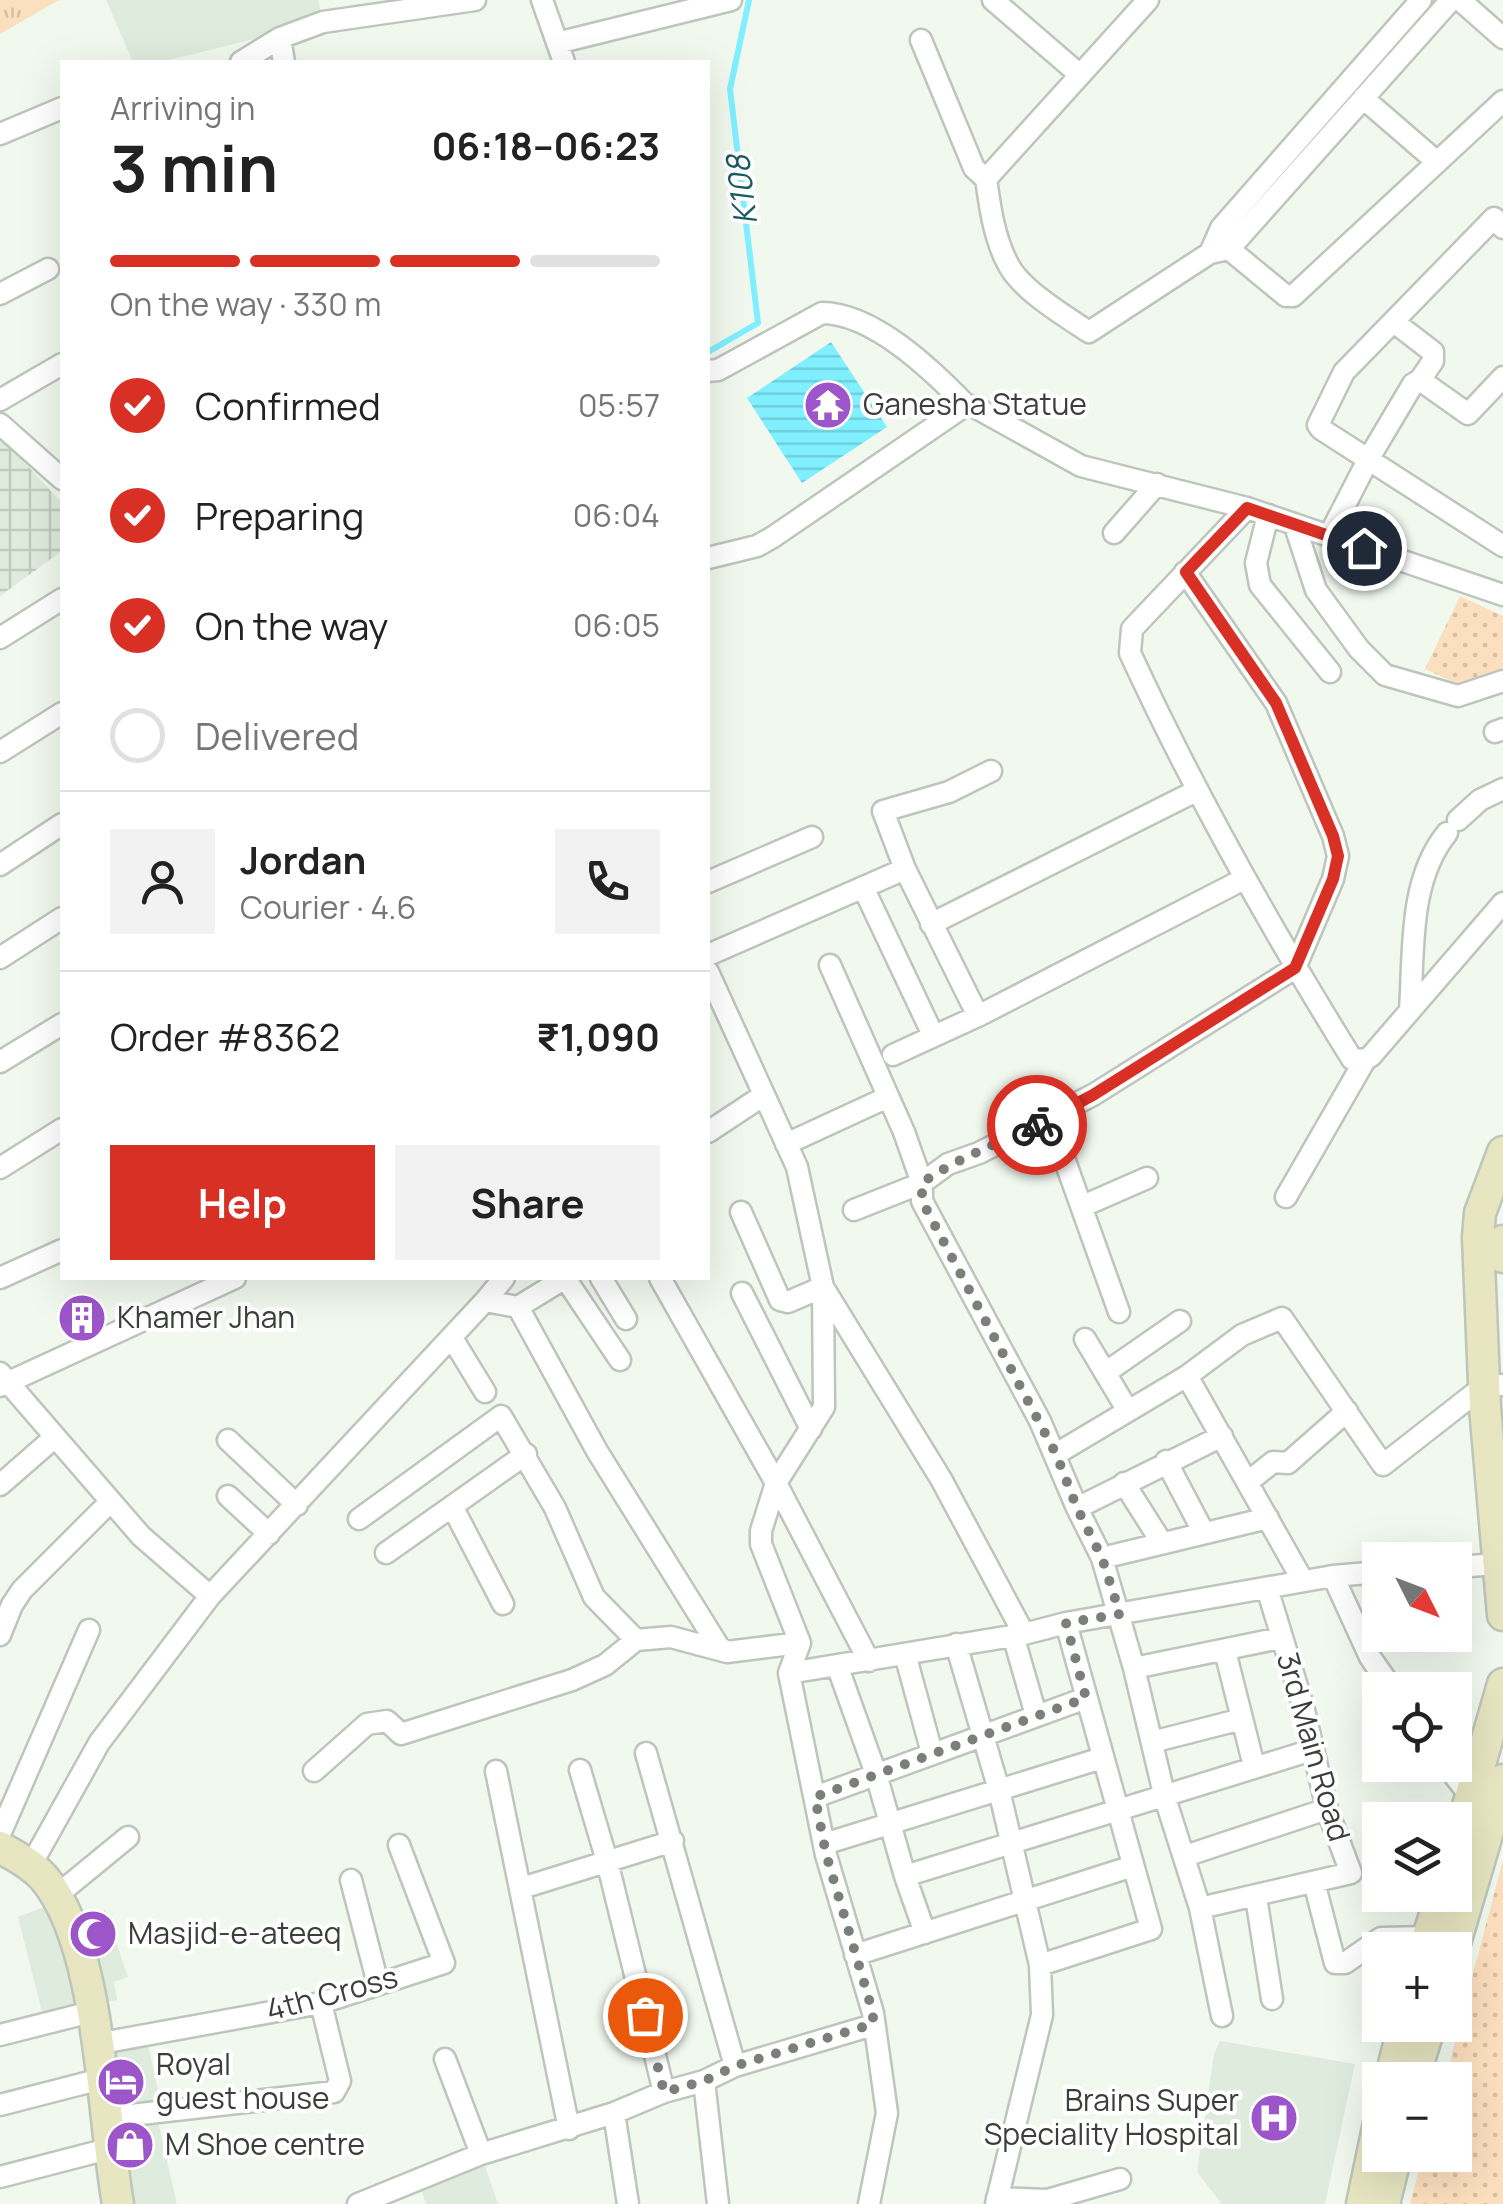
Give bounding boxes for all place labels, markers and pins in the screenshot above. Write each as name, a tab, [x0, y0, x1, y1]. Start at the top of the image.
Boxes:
temple icon: Ganesha Statue	[802, 379, 854, 431]
place label: Ganesha Statue	[863, 383, 1087, 424]
pin	[1322, 506, 1407, 591]
building icon: Khamer Jhan	[56, 1292, 108, 1344]
place label: Khamer Jhan	[117, 1296, 295, 1337]
mosque icon: Masjid-e-ateeq	[67, 1908, 119, 1960]
place label: Masjid-e-ateeq	[128, 1912, 342, 1953]
pin	[603, 1973, 688, 2058]
place label: Royal guest house	[156, 2043, 330, 2118]
hotel icon: Royal guest house	[95, 2056, 147, 2108]
place label: Brains Super Speciality Hospital	[984, 2079, 1239, 2154]
hospital icon: Brains Super Speciality Hospital	[1248, 2092, 1300, 2144]
shop icon: M Shoe centre	[104, 2119, 156, 2171]
place label: M Shoe centre	[165, 2123, 365, 2164]

